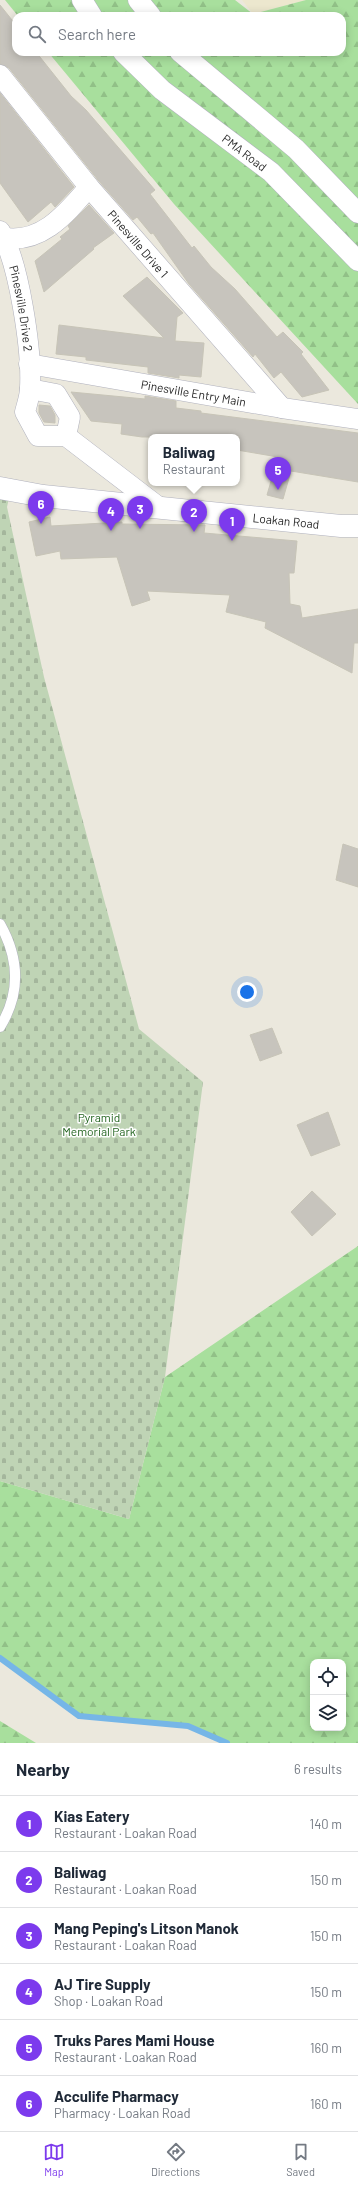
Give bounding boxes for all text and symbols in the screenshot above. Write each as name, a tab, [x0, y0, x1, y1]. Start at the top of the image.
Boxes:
search box	[12, 12, 346, 56]
icon: search	[26, 23, 48, 45]
text: Search here	[58, 25, 136, 43]
street label: PMA Road	[220, 131, 270, 173]
street label: Pinesville Drive 1	[105, 207, 171, 280]
street label: Pinesville Drive 2	[7, 264, 36, 352]
street label: Pinesville Entry Main	[140, 377, 247, 409]
popup	[148, 434, 240, 486]
text: Baliwag	[163, 443, 215, 461]
pin: 5	[265, 457, 291, 490]
text: Restaurant	[163, 461, 225, 477]
pin: 6	[28, 491, 54, 524]
pin: 3	[127, 496, 153, 529]
pin: 4	[98, 498, 124, 531]
pin: 2	[181, 499, 207, 532]
pin: 1	[219, 508, 245, 541]
street label: Loakan Road	[252, 510, 320, 531]
your location	[237, 982, 257, 1002]
park label: Pyramid Memorial Park	[62, 1110, 136, 1138]
map controls	[310, 1659, 346, 1731]
button: locate	[310, 1659, 346, 1695]
button: layers	[310, 1695, 346, 1731]
text: Nearby	[16, 1759, 70, 1779]
text: 6 results	[294, 1761, 342, 1777]
text: Kias Eatery	[54, 1807, 129, 1825]
text: 1	[27, 1816, 31, 1832]
text: 140 m	[310, 1816, 342, 1832]
text: Restaurant · Loakan Road	[54, 1825, 197, 1841]
text: Baliwag	[54, 1863, 106, 1881]
text: 2	[25, 1872, 33, 1888]
text: 150 m	[310, 1872, 342, 1888]
text: Restaurant · Loakan Road	[54, 1881, 197, 1897]
text: Mang Peping's Litson Manok	[54, 1919, 239, 1937]
text: 3	[25, 1928, 33, 1944]
text: 150 m	[310, 1928, 342, 1944]
text: Restaurant · Loakan Road	[54, 1937, 197, 1953]
text: AJ Tire Supply	[54, 1975, 150, 1993]
text: 4	[25, 1984, 33, 2000]
text: 150 m	[310, 1984, 342, 2000]
text: Shop · Loakan Road	[54, 1993, 163, 2009]
text: Truks Pares Mami House	[54, 2031, 215, 2049]
text: 5	[25, 2040, 33, 2056]
text: 160 m	[310, 2040, 342, 2056]
text: Restaurant · Loakan Road	[54, 2049, 197, 2065]
text: Acculife Pharmacy	[54, 2087, 179, 2105]
text: 6	[26, 2096, 32, 2112]
text: 160 m	[310, 2096, 342, 2112]
text: Pharmacy · Loakan Road	[54, 2105, 191, 2121]
tab: Map	[43, 2141, 65, 2178]
tab: Directions	[151, 2141, 200, 2178]
tab: Saved	[286, 2141, 315, 2178]

